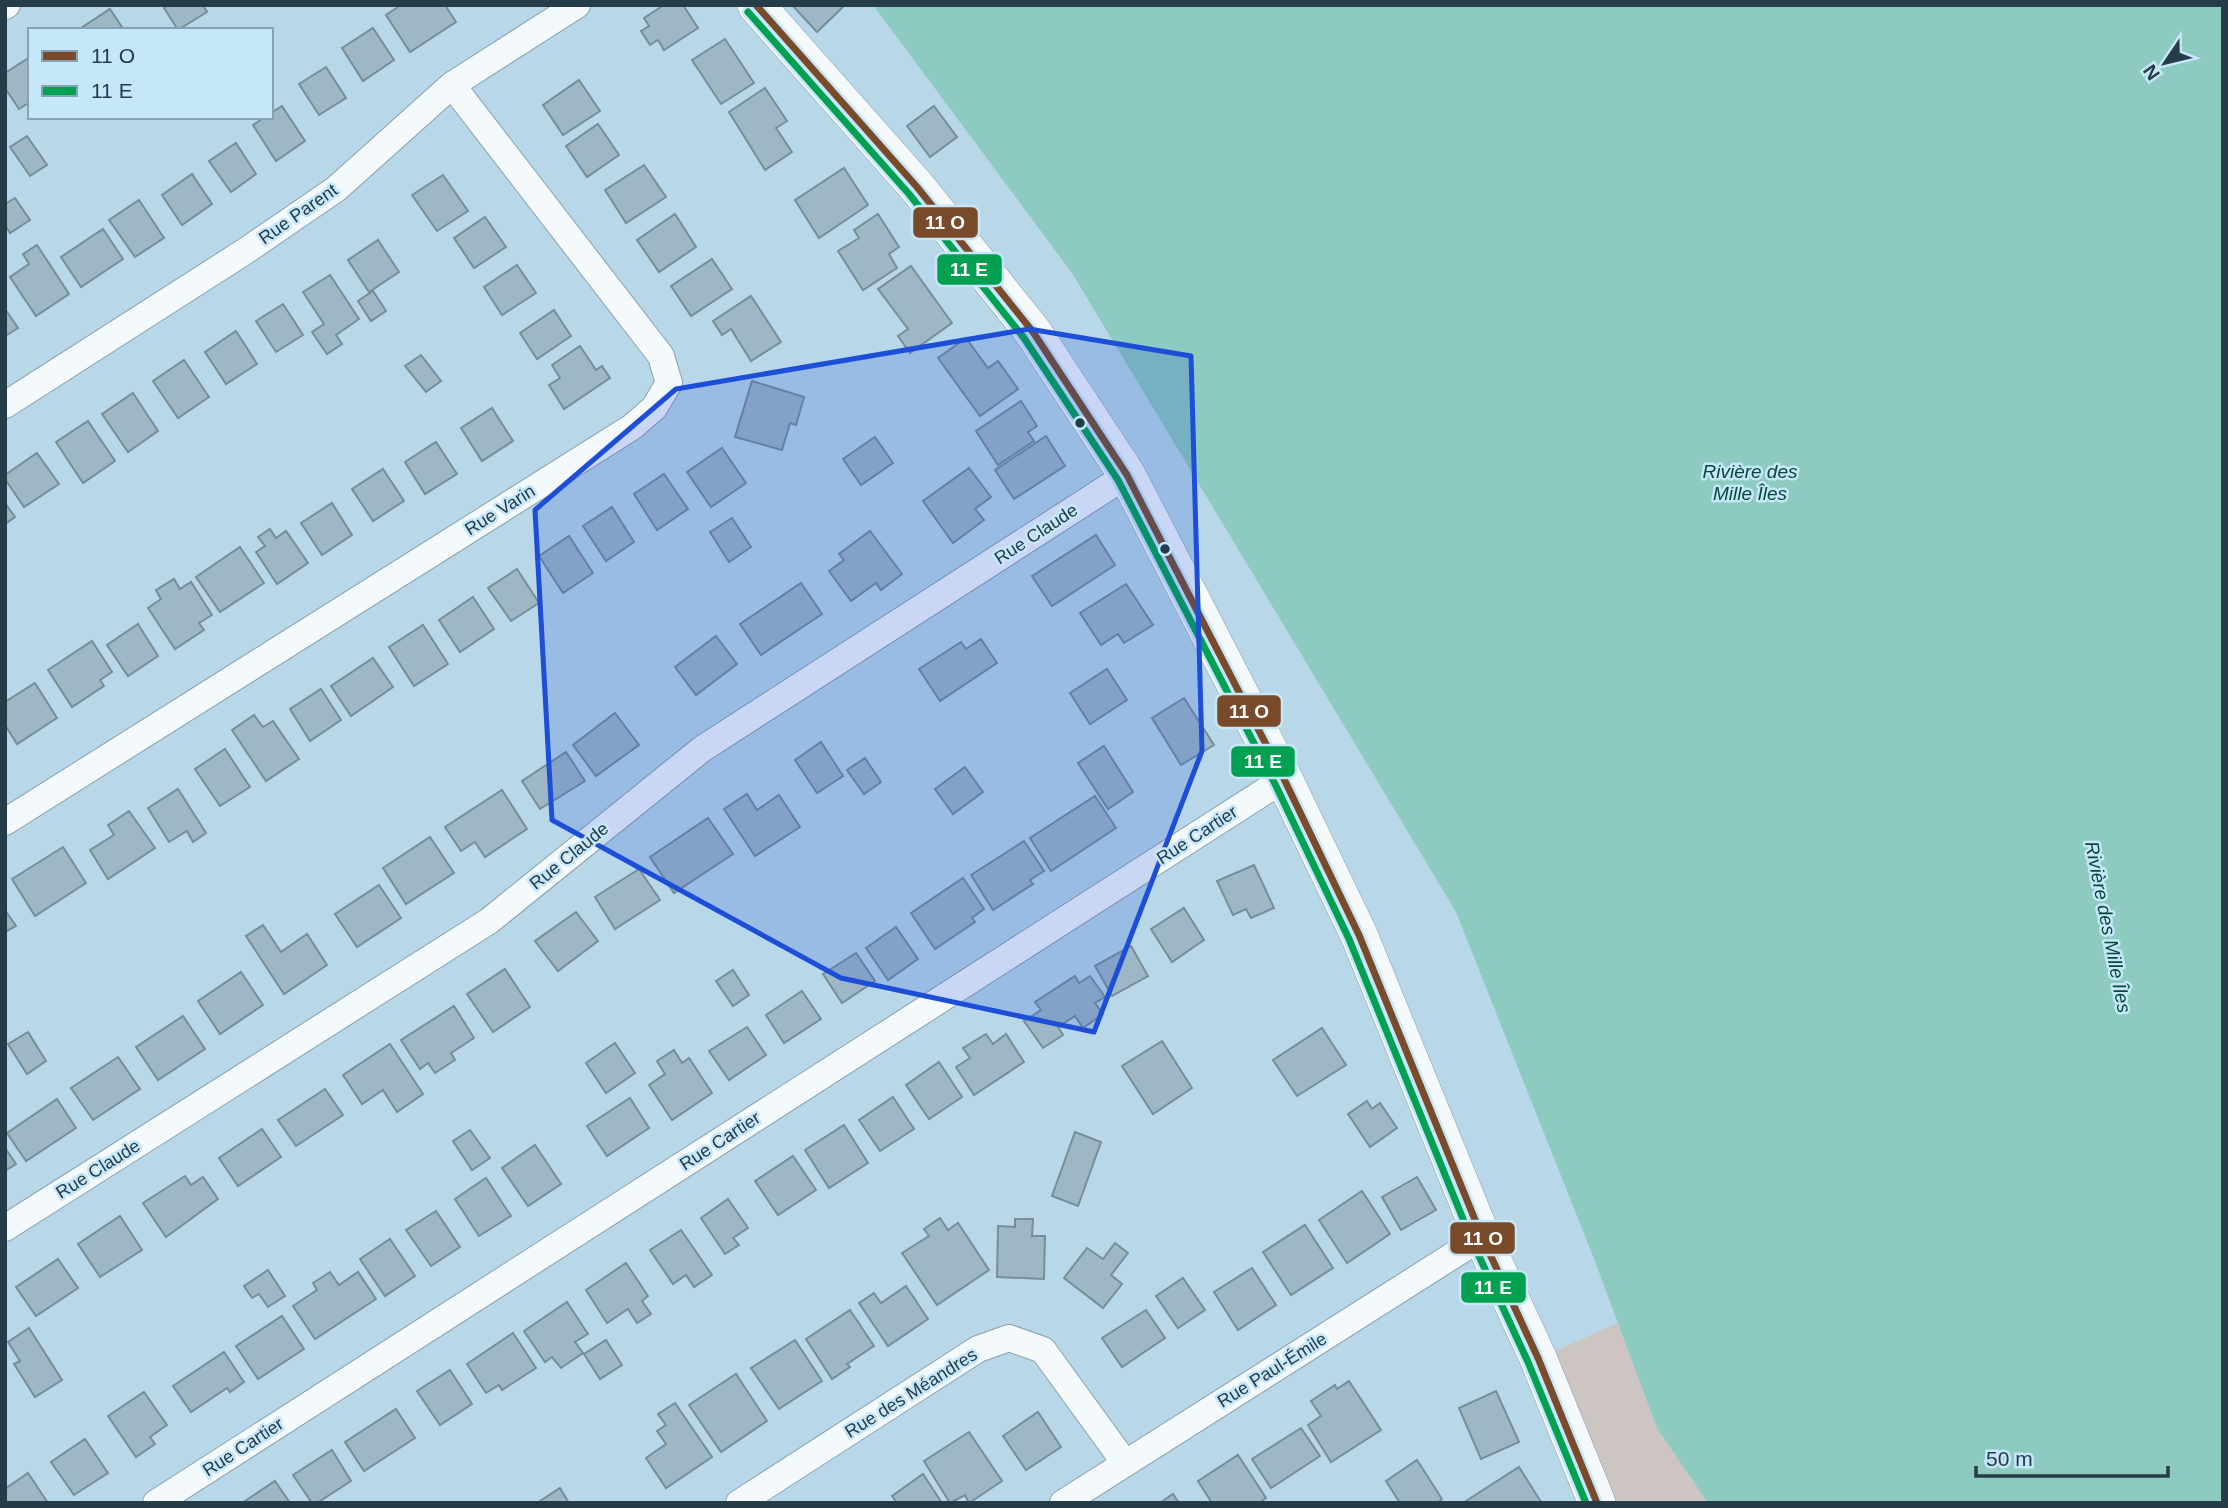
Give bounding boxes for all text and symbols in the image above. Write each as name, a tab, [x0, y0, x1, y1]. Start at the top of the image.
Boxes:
legend	[28, 28, 273, 119]
north arrow	[2130, 28, 2200, 98]
text: 11 O	[91, 44, 135, 67]
text: N	[2139, 61, 2164, 84]
text: 11 E	[91, 79, 133, 102]
street label: Rue Parent	[255, 180, 341, 248]
line badge: 11 O	[912, 206, 979, 239]
text: 11 O	[925, 212, 965, 233]
line badge: 11 E	[936, 253, 1003, 286]
text: 11 E	[950, 259, 988, 280]
unlabelled marker	[1073, 416, 1087, 430]
water label: Rivière des Mille Îles	[1702, 461, 1798, 504]
street label: Rue Varin	[461, 481, 539, 539]
street label: Rue Claude	[991, 500, 1081, 568]
unlabelled marker	[1158, 542, 1172, 556]
line badge: 11 O	[1216, 694, 1282, 728]
text: 11 O	[1229, 701, 1269, 722]
line badge: 11 E	[1230, 745, 1296, 778]
text: 11 E	[1244, 751, 1282, 772]
street label: Rue Cartier	[1153, 802, 1241, 868]
street label: Rue Claude	[526, 818, 612, 894]
water label: Rivière des Mille Îles	[2081, 839, 2135, 1015]
street label: Rue Cartier	[676, 1108, 764, 1174]
street label: Rue Claude	[52, 1135, 144, 1203]
line badge: 11 O	[1449, 1221, 1516, 1255]
text: 11 O	[1463, 1228, 1503, 1249]
line badge: 11 E	[1460, 1271, 1527, 1304]
text: 11 E	[1474, 1277, 1512, 1298]
street label: Rue Paul-Émile	[1214, 1328, 1330, 1412]
street label: Rue des Méandres	[841, 1344, 981, 1442]
street label: Rue Cartier	[199, 1414, 287, 1480]
scale bar	[1976, 1434, 2168, 1478]
text: 50 m	[1986, 1447, 2033, 1470]

